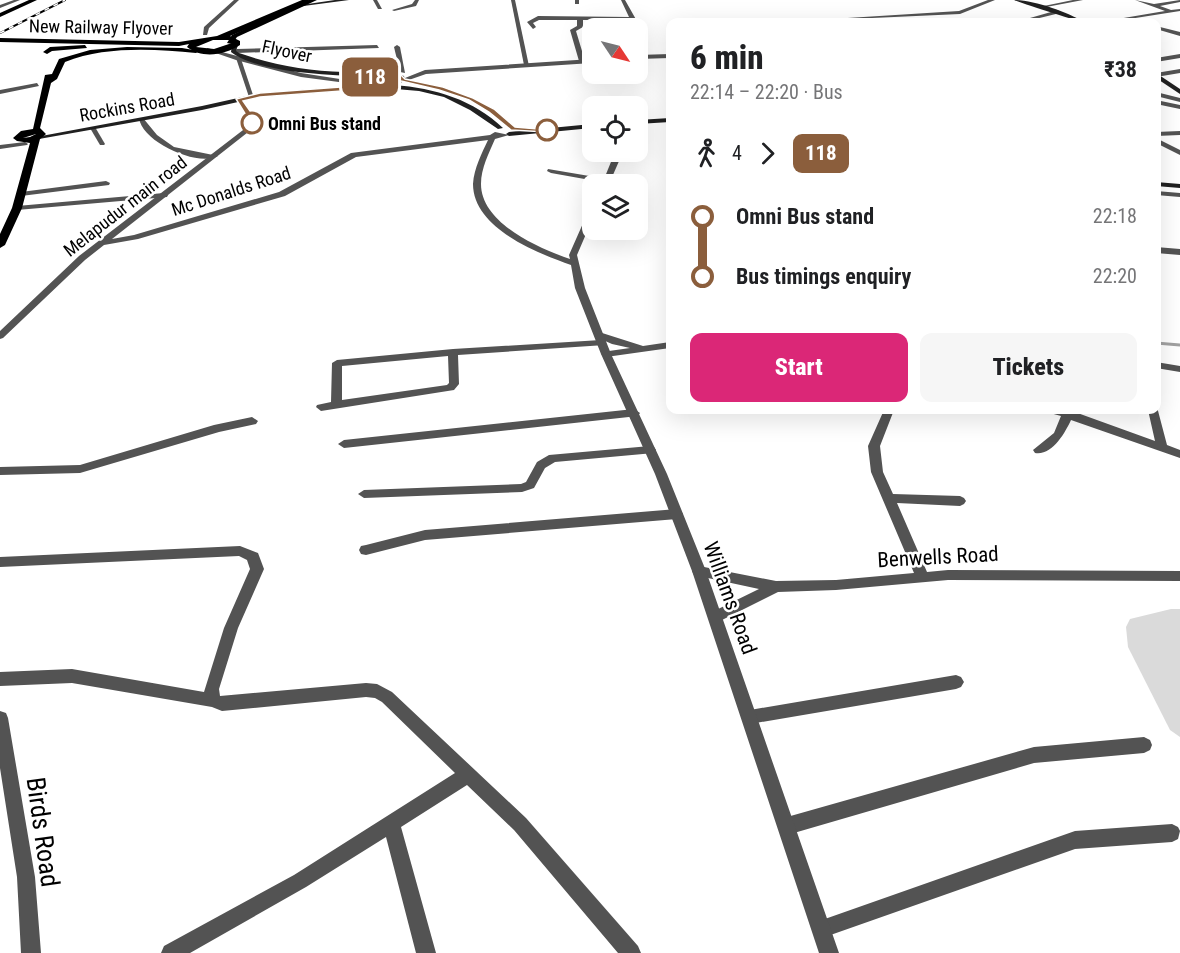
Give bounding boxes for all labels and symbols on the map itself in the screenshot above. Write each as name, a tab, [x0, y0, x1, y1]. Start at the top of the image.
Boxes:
street label: New Railway Flyover	[29, 15, 174, 39]
north arrow	[582, 18, 648, 84]
street label: Flyover	[260, 35, 314, 67]
line badge: 118	[336, 58, 404, 97]
street label: Rockins Road	[78, 88, 176, 126]
marker: Omni Bus stand	[241, 112, 263, 134]
place label: Omni Bus stand	[268, 113, 381, 134]
unlabelled marker	[536, 119, 558, 141]
street label: Melapudur main road	[59, 151, 191, 261]
street label: Mc Donalds Road	[169, 162, 293, 220]
street label: Williams Road	[699, 539, 761, 657]
street label: Benwells Road	[877, 542, 999, 572]
street label: Birds Road	[20, 775, 66, 889]

